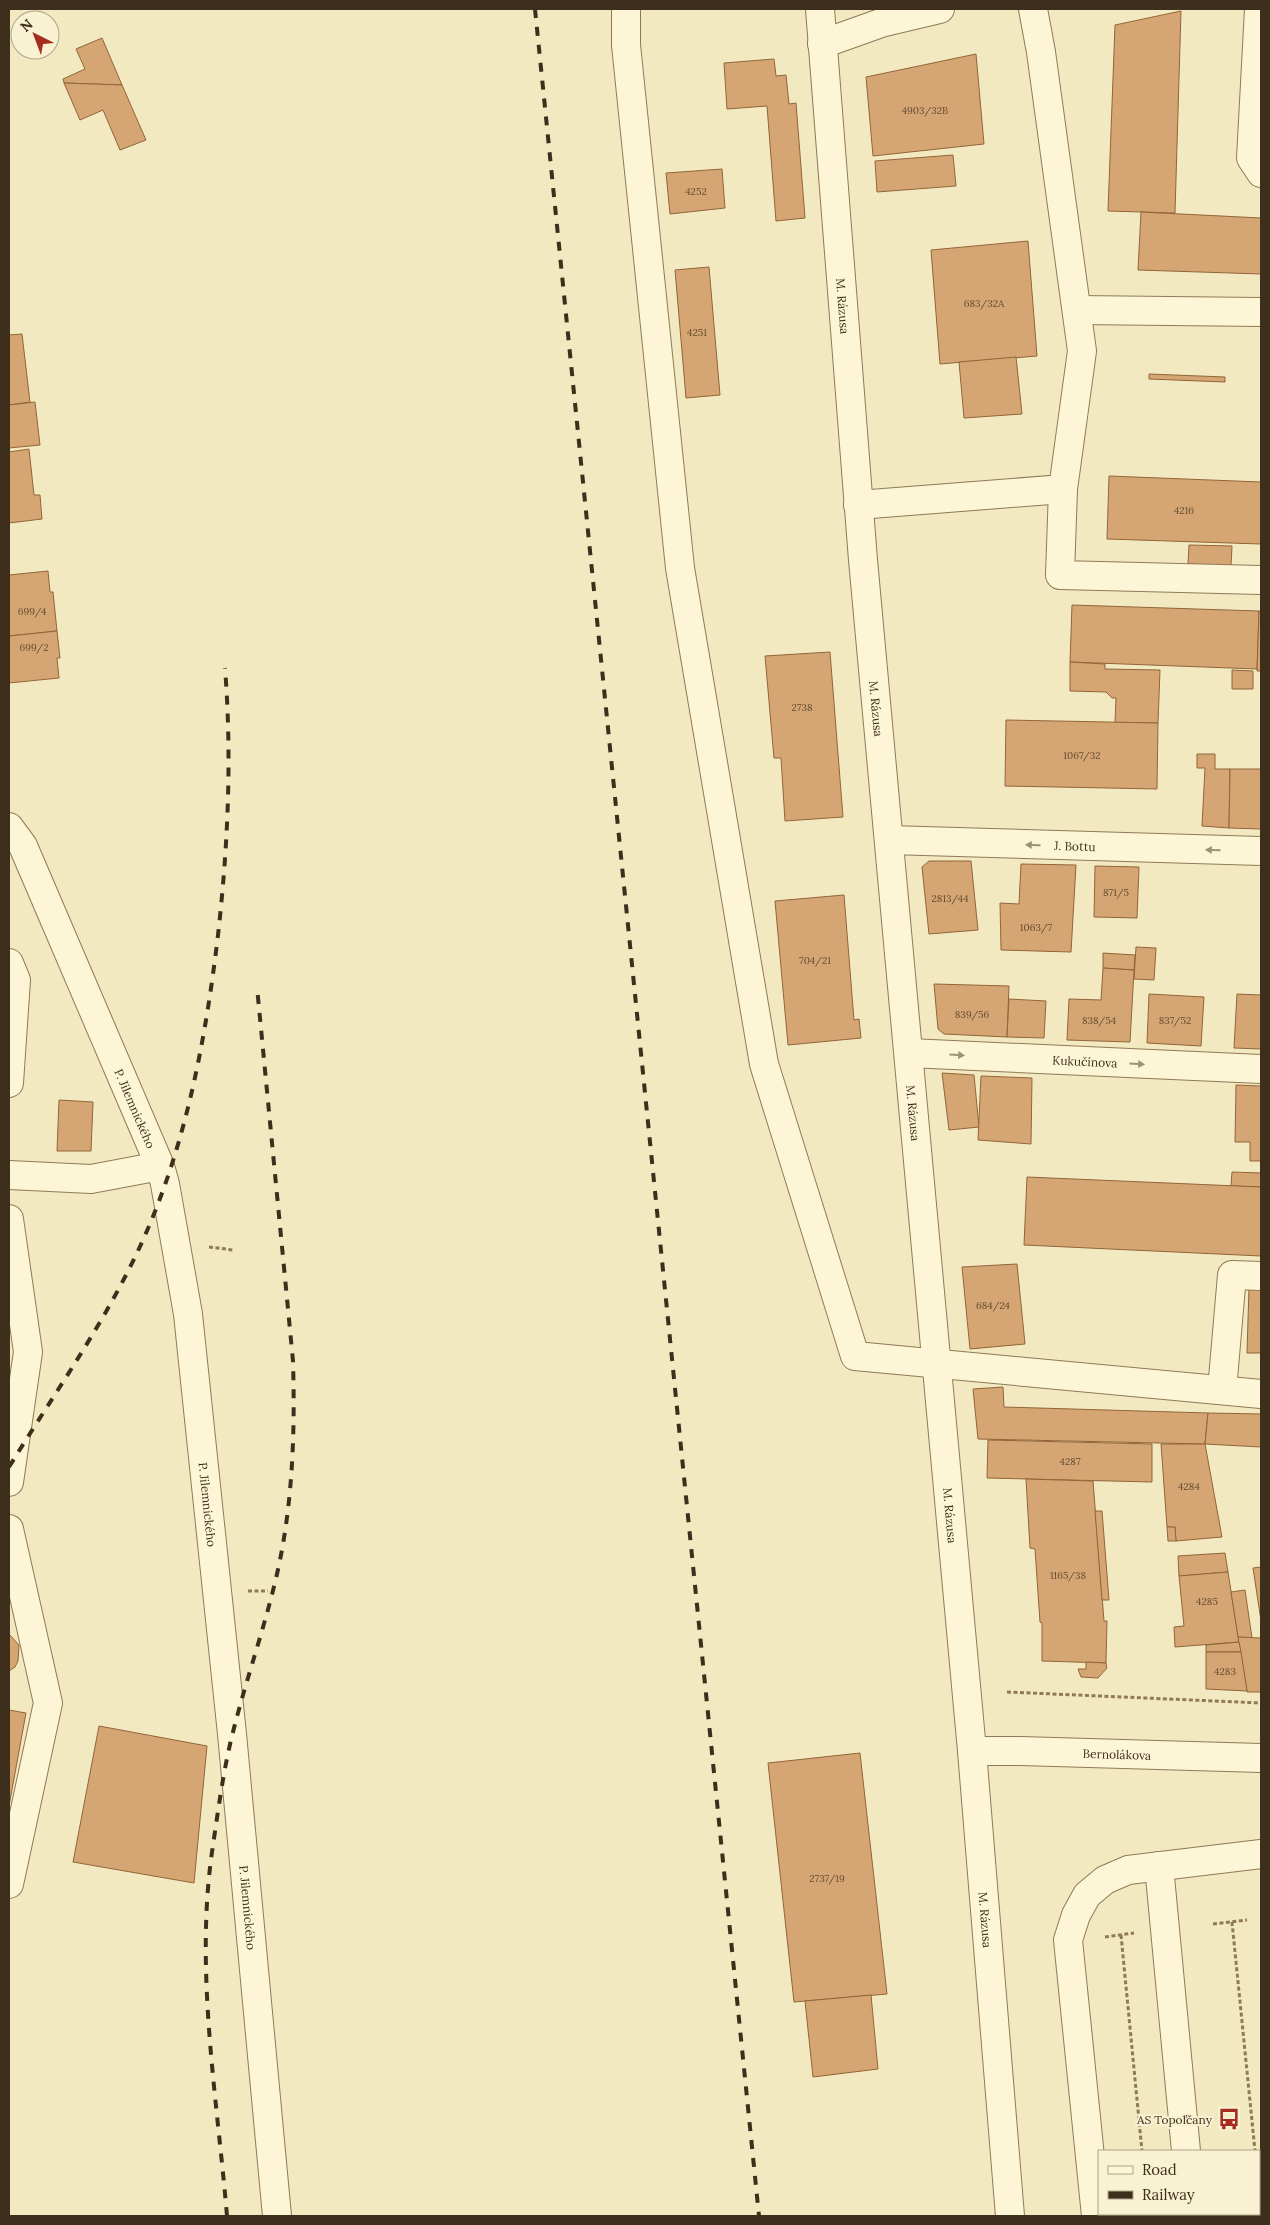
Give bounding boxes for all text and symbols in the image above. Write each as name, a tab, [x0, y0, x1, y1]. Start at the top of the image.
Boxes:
north arrow	[10, 10, 60, 60]
text: N	[16, 15, 36, 36]
house number: 4903/32B	[902, 104, 948, 117]
house number: 4252	[685, 185, 707, 198]
street label: M. Rázusa	[834, 278, 853, 335]
house number: 683/32A	[964, 297, 1005, 310]
house number: 4251	[687, 326, 707, 339]
house number: 4216	[1174, 504, 1194, 517]
house number: 699/4	[18, 605, 47, 618]
house number: 699/2	[19, 641, 49, 654]
street label: M. Rázusa	[867, 680, 887, 737]
house number: 2738	[791, 701, 813, 714]
house number: 1067/32	[1063, 749, 1101, 762]
street label: J. Bottu	[1053, 837, 1096, 854]
one-way arrow	[1024, 840, 1040, 848]
one-way arrow	[1204, 846, 1220, 854]
house number: 871/5	[1103, 886, 1129, 899]
house number: 2813/44	[931, 892, 969, 905]
house number: 1063/7	[1020, 921, 1053, 934]
house number: 704/21	[799, 954, 831, 967]
house number: 839/56	[955, 1008, 990, 1021]
house number: 838/54	[1082, 1014, 1117, 1027]
house number: 837/52	[1159, 1014, 1191, 1027]
one-way arrow	[950, 1052, 966, 1060]
street label: Kukučínova	[1052, 1052, 1118, 1070]
one-way arrow	[1129, 1060, 1145, 1068]
street label: P. Jilemnického	[112, 1066, 159, 1150]
street label: M. Rázusa	[904, 1084, 924, 1142]
house number: 684/24	[976, 1299, 1011, 1312]
house number: 4287	[1059, 1455, 1081, 1468]
street label: P. Jilemnického	[196, 1462, 220, 1548]
house number: 4284	[1178, 1480, 1200, 1493]
street label: M. Rázusa	[940, 1487, 960, 1544]
house number: 1165/38	[1050, 1569, 1086, 1582]
house number: 4285	[1196, 1595, 1218, 1608]
house number: 4283	[1214, 1665, 1236, 1678]
street label: Bernolákova	[1083, 1745, 1151, 1762]
street label: P. Jilemnického	[237, 1865, 260, 1951]
house number: 2737/19	[809, 1872, 845, 1885]
street label: M. Rázusa	[976, 1891, 996, 1948]
bus stop icon: AS Topoľčany	[1216, 2106, 1242, 2132]
place label: AS Topoľčany	[1136, 2112, 1213, 2127]
legend	[1098, 2150, 1260, 2215]
text: Road	[1142, 2160, 1177, 2179]
text: Railway	[1142, 2185, 1195, 2204]

